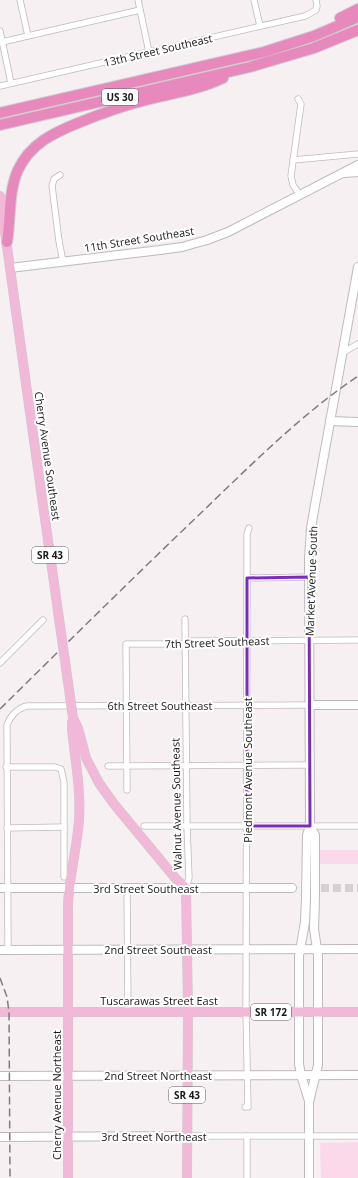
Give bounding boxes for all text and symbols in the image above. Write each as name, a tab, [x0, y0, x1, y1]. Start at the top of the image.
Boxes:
street label: 13th Street Southeast	[102, 30, 214, 70]
road number: US 30	[102, 89, 138, 105]
street label: 11th Street Southeast	[83, 223, 195, 255]
street label: Cherry Avenue Southeast	[32, 391, 64, 521]
street label: Market Avenue South	[302, 526, 320, 636]
road number: SR 43	[32, 547, 68, 563]
street label: 7th Street Southeast	[164, 633, 270, 651]
street label: Piedmont Avenue Southeast	[240, 697, 255, 843]
street label: 6th Street Southeast	[108, 698, 213, 713]
street label: Walnut Avenue Southeast	[167, 738, 185, 870]
street label: 3rd Street Southeast	[93, 881, 199, 896]
street label: 2nd Street Southeast	[104, 942, 212, 957]
street label: Tuscarawas Street East	[100, 993, 218, 1008]
road number: SR 172	[251, 1004, 291, 1020]
street label: Cherry Avenue Northeast	[49, 1030, 64, 1160]
street label: 2nd Street Northeast	[104, 1068, 212, 1083]
road number: SR 43	[169, 1087, 205, 1103]
street label: 3rd Street Northeast	[101, 1129, 207, 1144]

